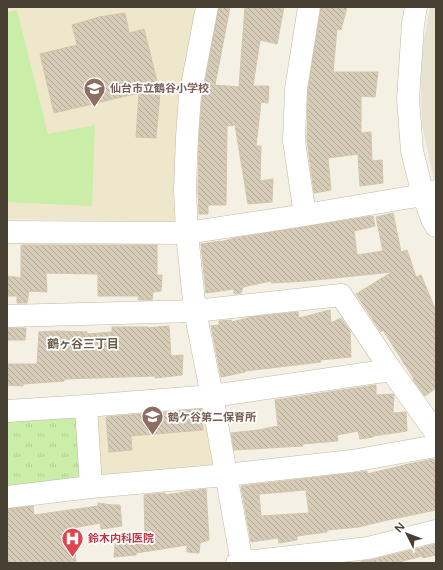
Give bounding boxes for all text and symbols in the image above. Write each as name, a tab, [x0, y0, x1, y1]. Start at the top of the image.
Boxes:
school or university icon: 仙台市立鶴谷小学校	[82, 75, 108, 108]
place label: 仙台市立鶴谷小学校	[110, 82, 209, 95]
district label: 鶴ヶ谷三丁目	[47, 337, 119, 351]
school or university icon: 鶴ケ谷第二保育所	[140, 404, 166, 437]
place label: 鶴ケ谷第二保育所	[167, 411, 256, 424]
north arrow	[387, 514, 427, 554]
text: N	[392, 520, 408, 535]
hospital icon: 鈴木内科医院	[60, 525, 86, 558]
place label: 鈴木内科医院	[88, 532, 154, 545]

